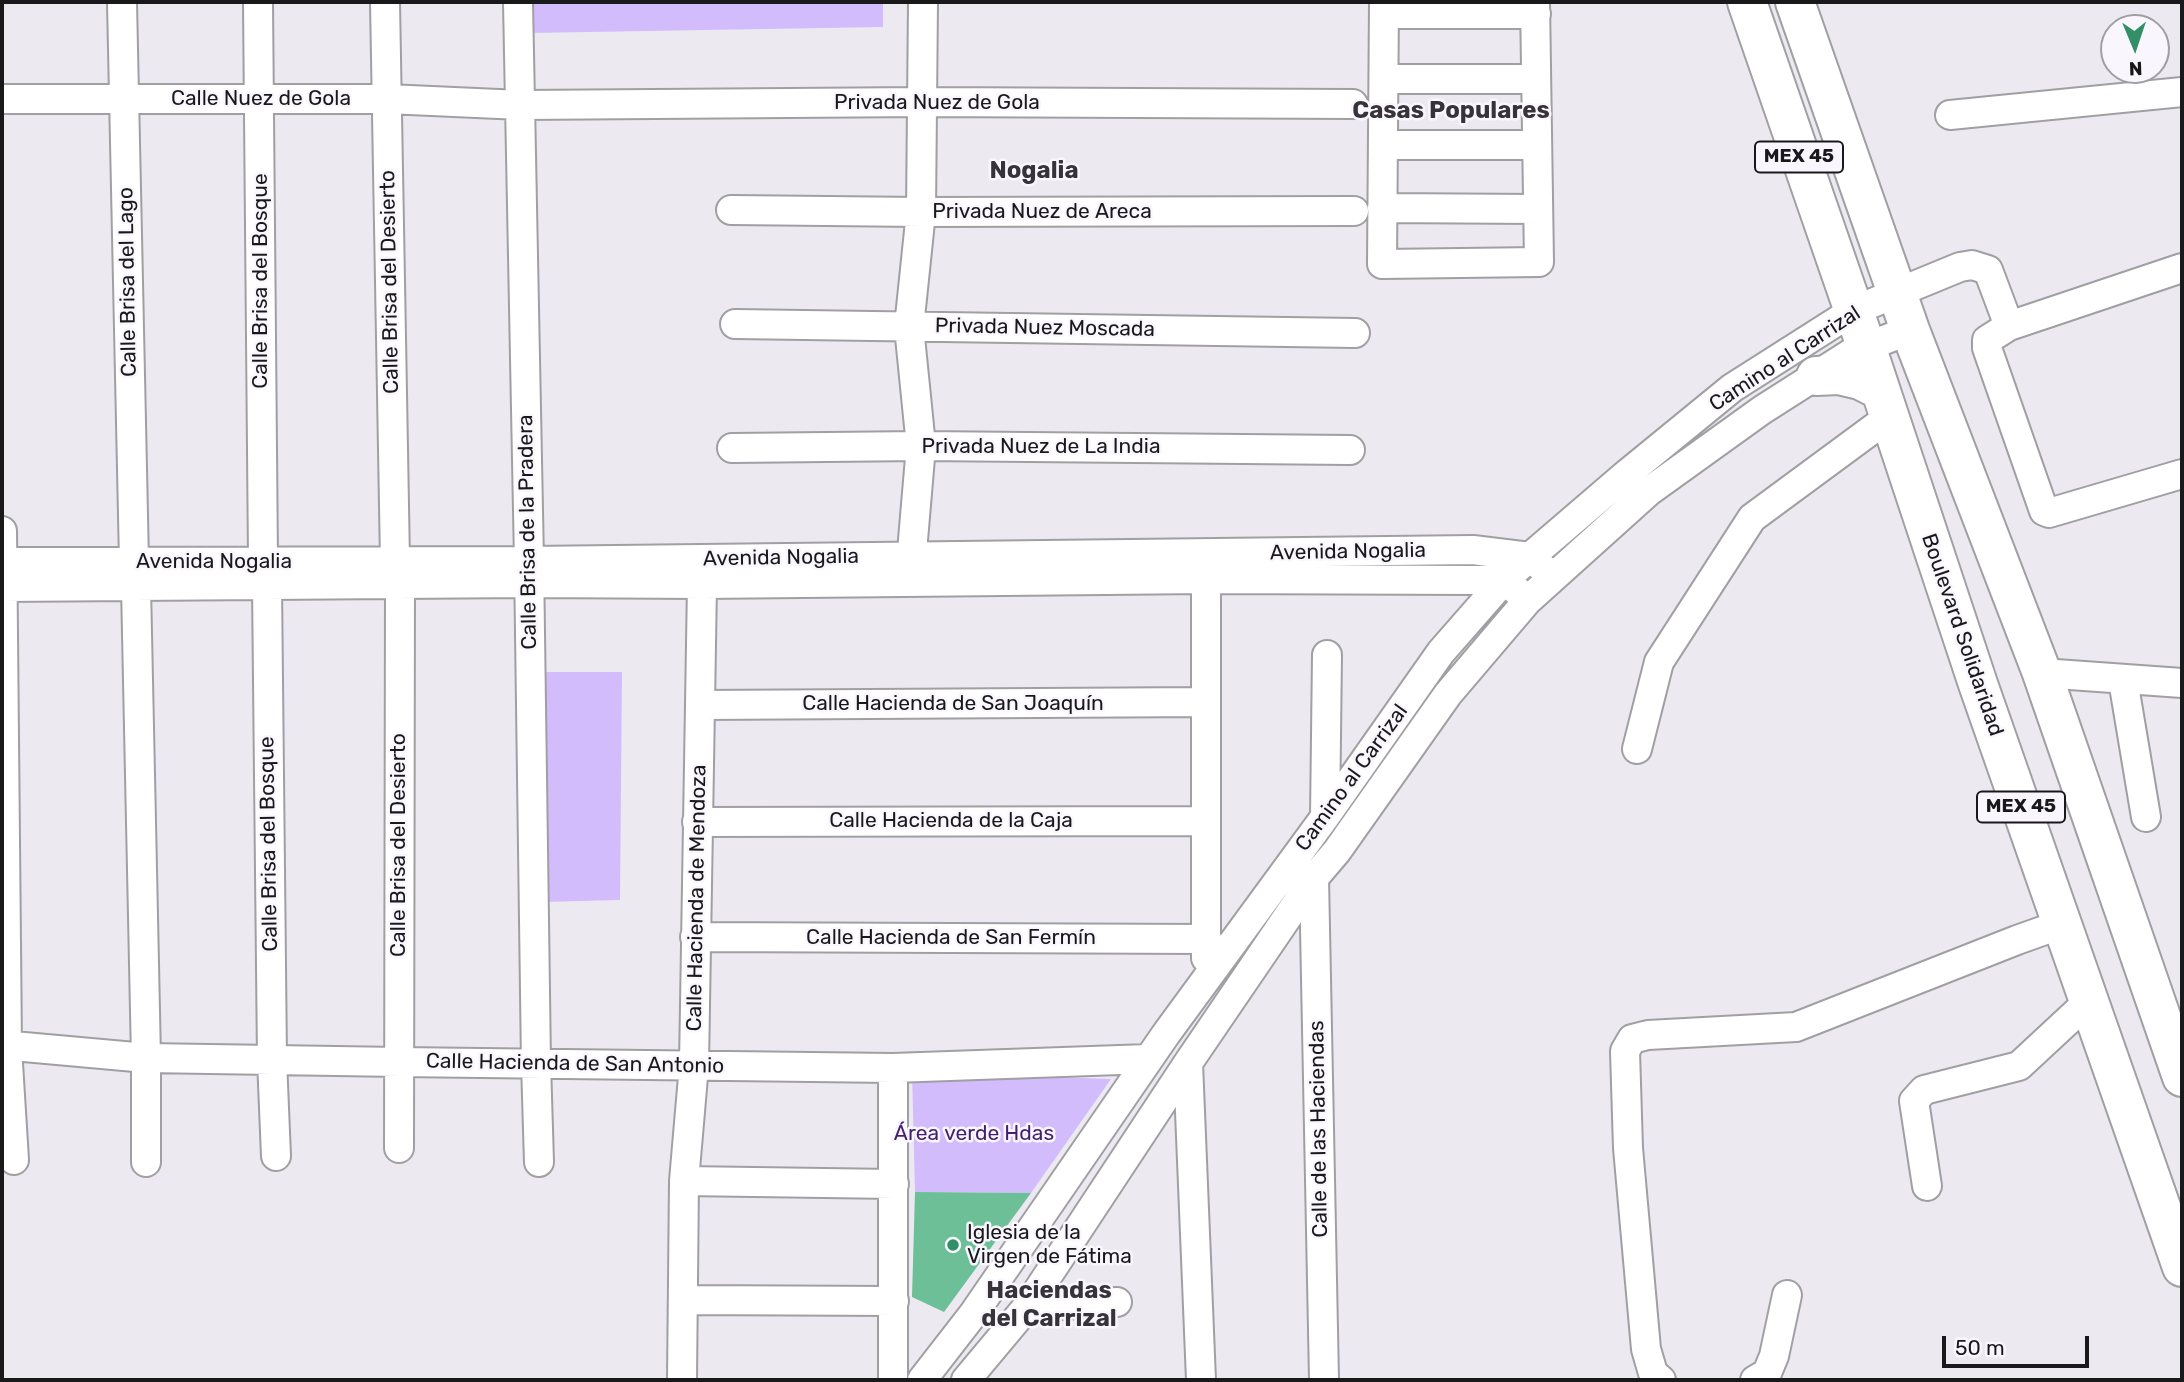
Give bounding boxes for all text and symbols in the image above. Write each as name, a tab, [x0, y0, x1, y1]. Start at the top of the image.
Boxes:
north arrow	[2100, 14, 2170, 84]
text: N	[2128, 57, 2143, 80]
street label: Calle Nuez de Gola	[171, 86, 351, 112]
street label: Privada Nuez de Gola	[834, 90, 1040, 116]
district label: Casas Populares	[1352, 97, 1550, 125]
road number: MEX 45	[1755, 141, 1843, 172]
district label: Nogalia	[989, 157, 1079, 185]
street label: Calle Brisa del Desierto	[375, 170, 405, 394]
street label: Calle Brisa del Bosque	[248, 173, 274, 389]
street label: Calle Brisa del Lago	[114, 187, 142, 377]
street label: Privada Nuez de Areca	[932, 199, 1152, 225]
street label: Camino al Carrizal	[1705, 301, 1865, 417]
street label: Privada Nuez Moscada	[935, 313, 1155, 343]
street label: Calle Brisa de la Pradera	[513, 414, 543, 650]
street label: Privada Nuez de La India	[922, 434, 1160, 460]
street label: Boulevard Solidaridad	[1916, 530, 2008, 740]
street label: Avenida Nogalia	[1270, 538, 1426, 566]
street label: Avenida Nogalia	[703, 544, 859, 572]
street label: Avenida Nogalia	[136, 549, 292, 575]
street label: Calle Hacienda de San Joaquín	[802, 691, 1104, 717]
street label: Camino al Carrizal	[1290, 700, 1414, 856]
street label: Calle Brisa del Desierto	[386, 733, 412, 957]
street label: Calle Brisa del Bosque	[255, 736, 283, 952]
street label: Calle Hacienda de Mendoza	[682, 764, 712, 1032]
road number: MEX 45	[1977, 792, 2065, 822]
street label: Calle Hacienda de la Caja	[829, 808, 1073, 834]
street label: Calle Hacienda de San Fermín	[806, 925, 1096, 951]
street label: Calle de las Haciendas	[1305, 1020, 1333, 1238]
street label: Calle Hacienda de San Antonio	[426, 1049, 724, 1079]
park label: Área verde Hdas	[894, 1121, 1054, 1147]
place label: Iglesia de la Virgen de Fátima	[967, 1220, 1132, 1270]
marker: Iglesia de la Virgen de Fátima	[945, 1237, 961, 1253]
district label: Haciendas del Carrizal	[981, 1277, 1117, 1333]
scale bar	[1946, 1322, 2093, 1366]
text: 50 m	[1955, 1335, 2005, 1360]

